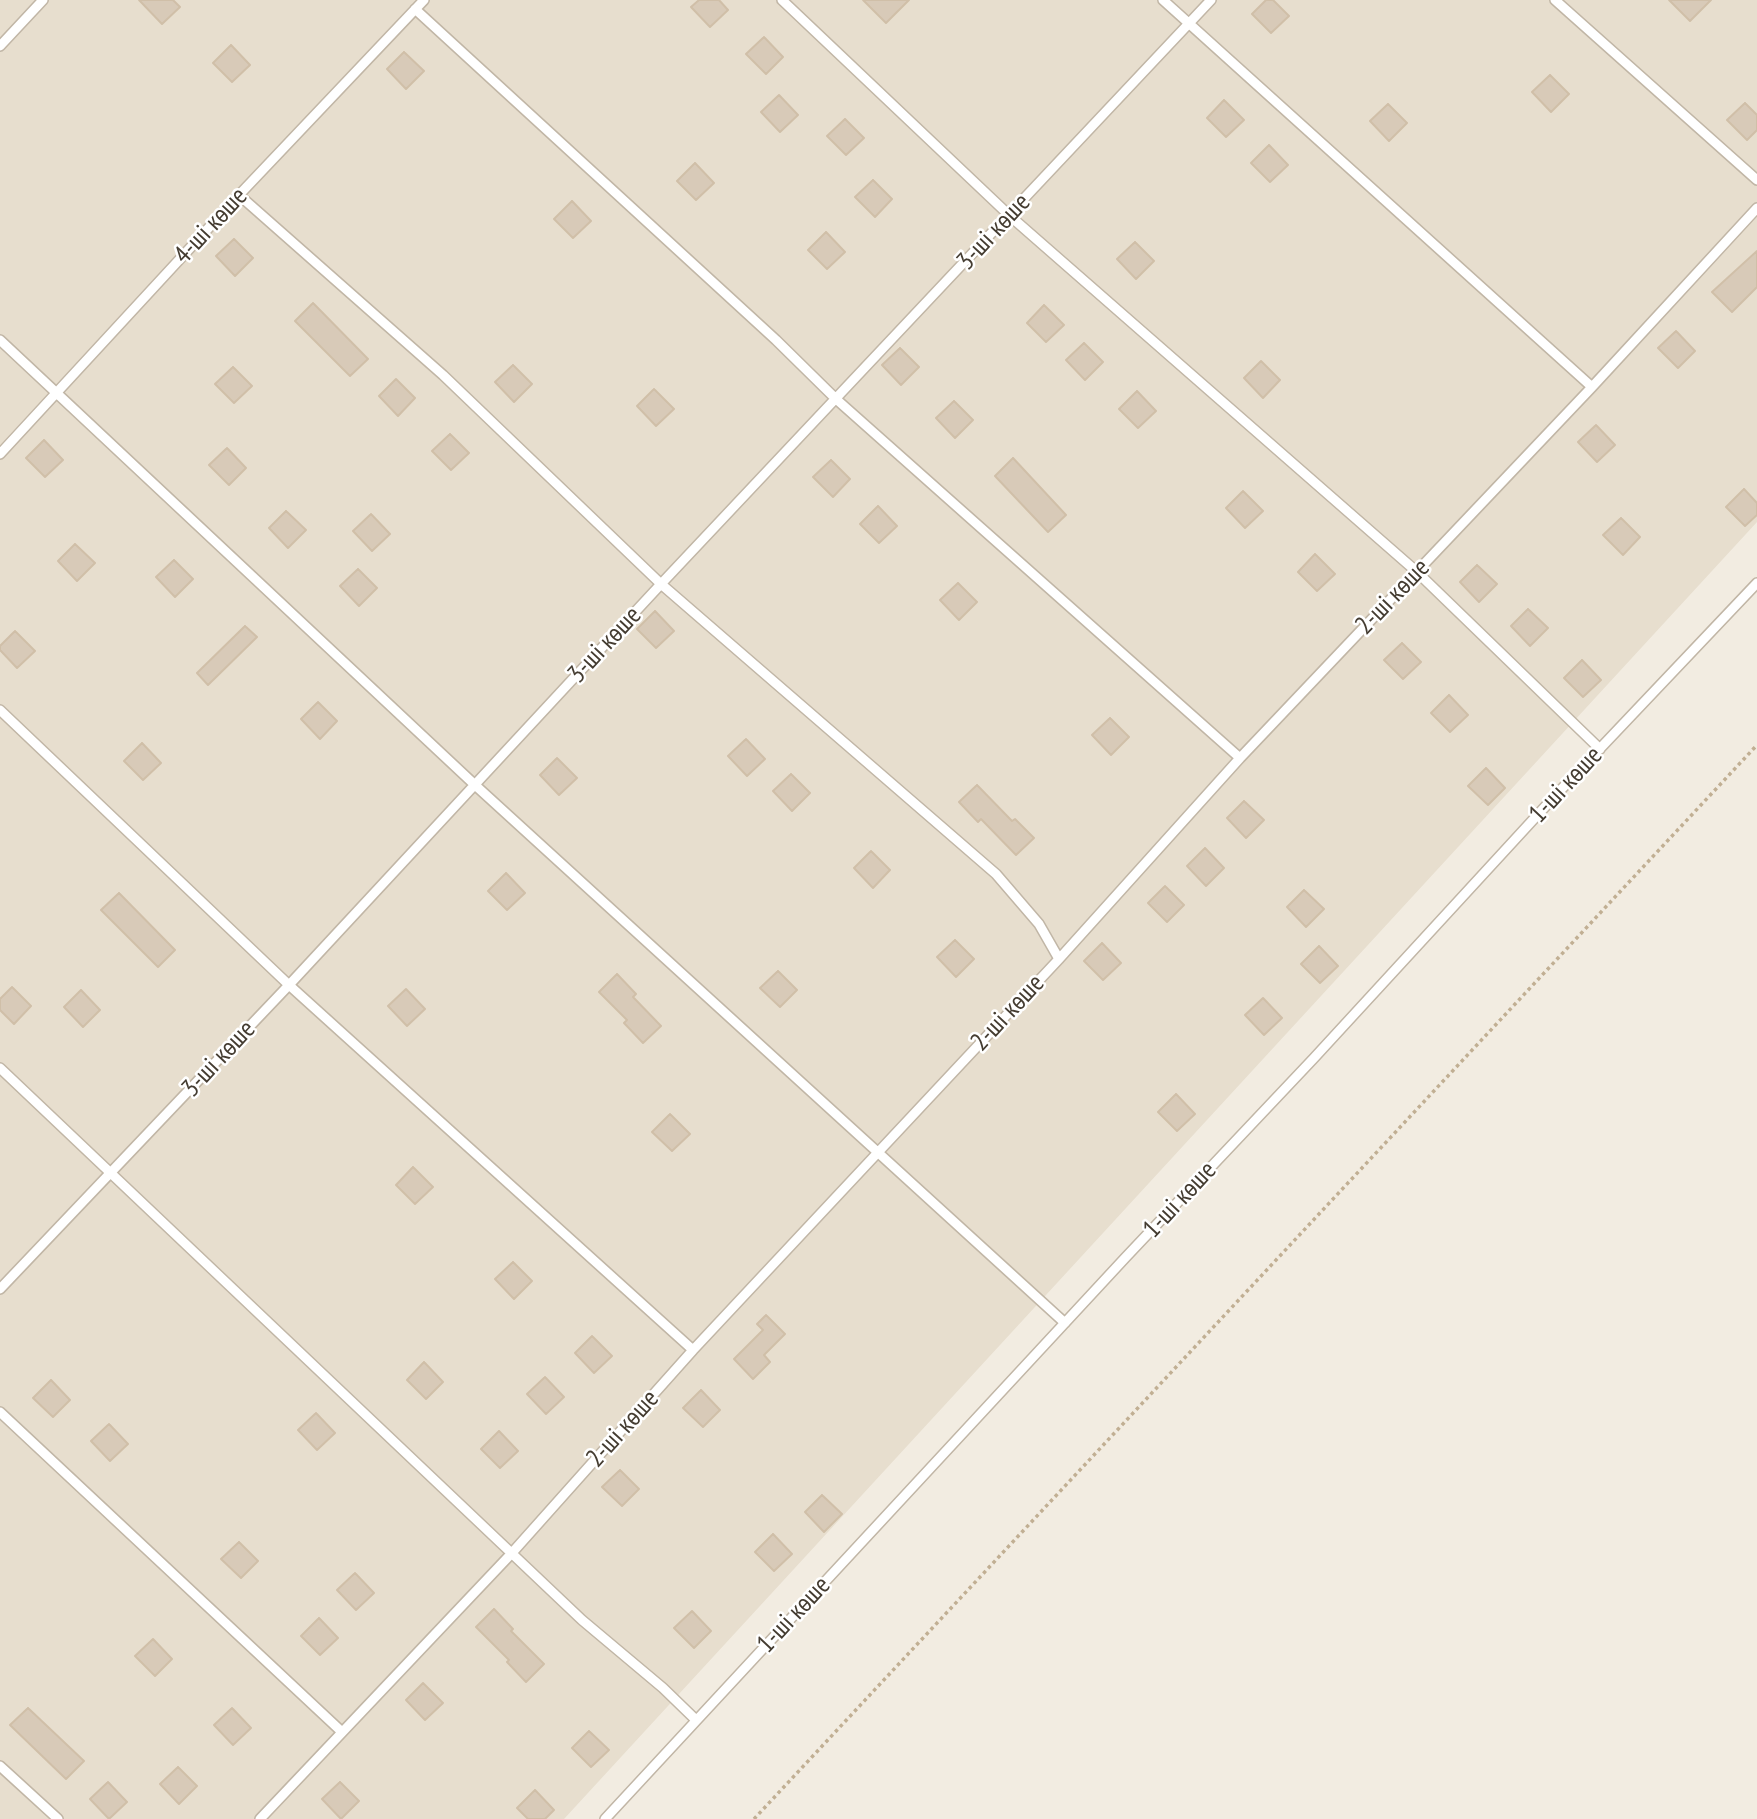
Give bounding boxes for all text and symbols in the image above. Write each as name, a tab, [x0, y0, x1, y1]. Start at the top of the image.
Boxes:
street label: 4-ші көше	[168, 181, 254, 271]
street label: 3-ші көше	[951, 187, 1037, 277]
street label: 2-ші көше	[1349, 553, 1437, 641]
street label: 3-ші көше	[562, 600, 648, 690]
street label: 1-ші көше	[1523, 740, 1609, 830]
street label: 2-ші көше	[965, 968, 1051, 1058]
street label: 3-ші көше	[176, 1014, 262, 1104]
street label: 1-ші көше	[1137, 1155, 1223, 1245]
street label: 2-ші көше	[580, 1384, 666, 1474]
street label: 1-ші көше	[751, 1570, 837, 1660]

